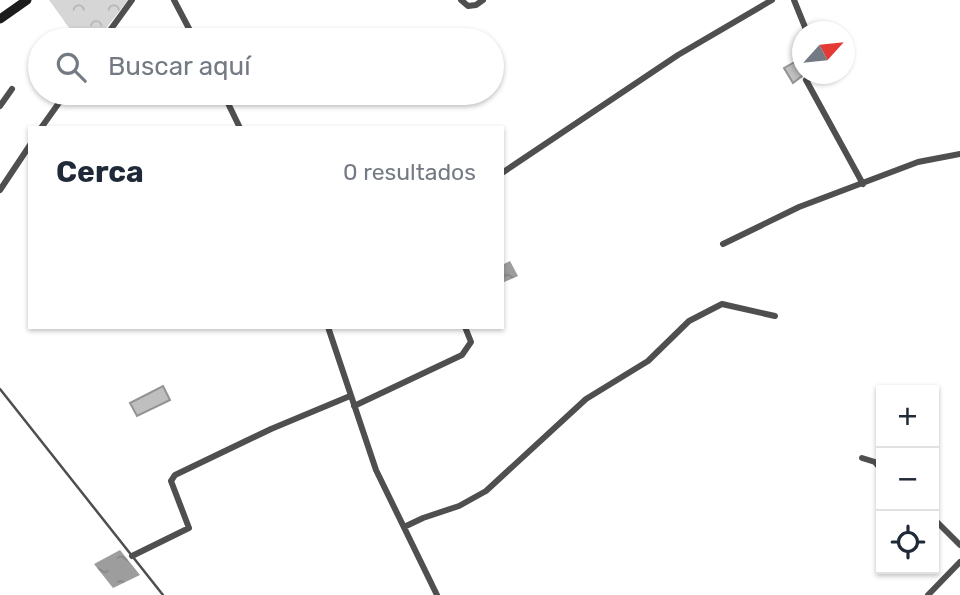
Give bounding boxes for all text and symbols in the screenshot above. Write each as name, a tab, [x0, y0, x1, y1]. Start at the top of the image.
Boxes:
north arrow	[792, 21, 855, 84]
search box	[28, 28, 504, 105]
icon: search	[52, 48, 90, 86]
text: Buscar aquí	[108, 51, 250, 82]
text: Cerca	[56, 154, 144, 190]
text: 0 resultados	[343, 158, 476, 186]
map controls	[876, 385, 939, 574]
button: +	[876, 385, 939, 448]
button: −	[876, 448, 939, 511]
button: locate	[876, 511, 939, 574]

